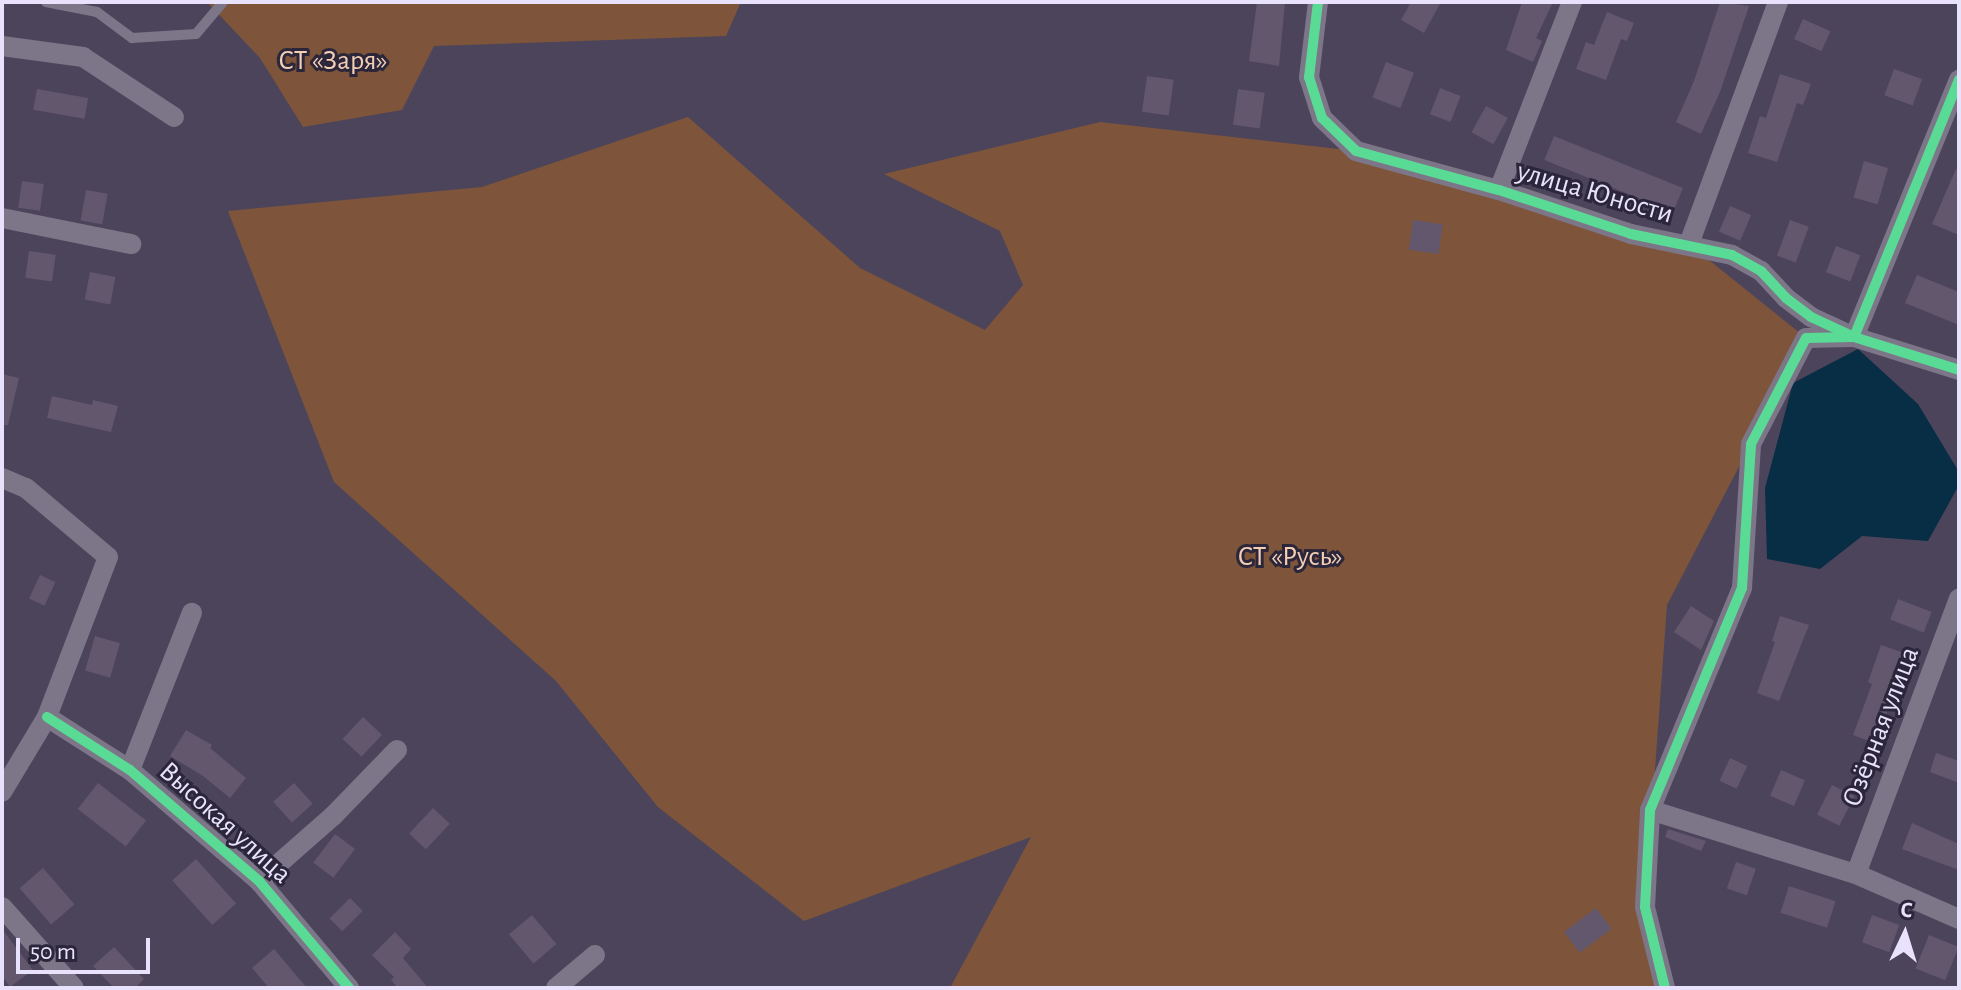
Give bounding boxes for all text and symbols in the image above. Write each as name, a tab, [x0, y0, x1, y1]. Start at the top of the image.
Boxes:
park label: СТ «Заря»	[278, 44, 388, 78]
street label: улица Юности	[1513, 155, 1677, 231]
park label: СТ «Русь»	[1237, 540, 1343, 574]
street label: Озёрная улица	[1835, 642, 1927, 812]
street label: Высокая улица	[152, 755, 298, 891]
north arrow	[1865, 894, 1945, 974]
text: С	[1900, 899, 1914, 921]
scale bar	[20, 922, 154, 972]
text: 50 m	[30, 940, 76, 964]

